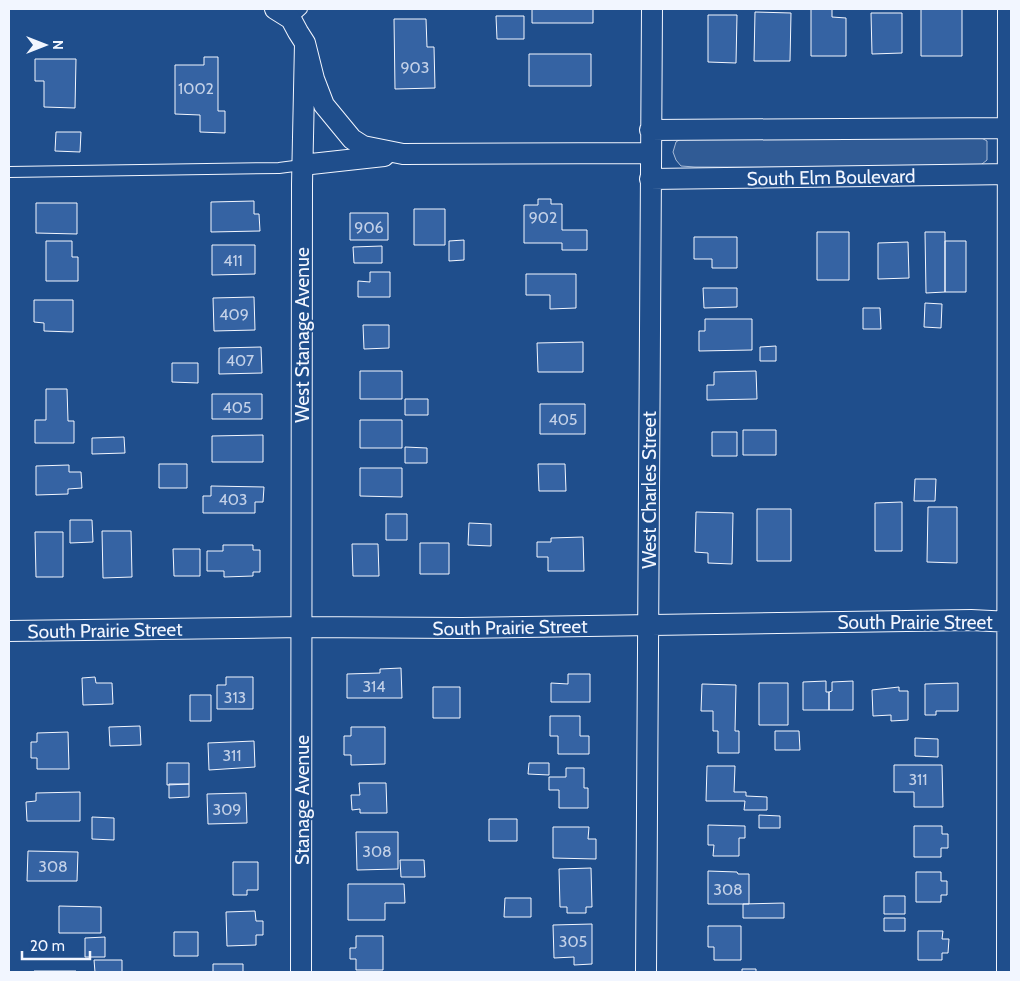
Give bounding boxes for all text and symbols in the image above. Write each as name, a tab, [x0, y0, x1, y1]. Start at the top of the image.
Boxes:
north arrow	[20, 20, 70, 70]
text: N	[49, 40, 67, 50]
house number: 903	[401, 58, 429, 77]
house number: 1002	[178, 79, 214, 98]
street label: South Elm Boulevard	[746, 165, 916, 190]
house number: 902	[529, 208, 557, 227]
house number: 906	[354, 218, 384, 237]
street label: West Stanage Avenue	[291, 247, 314, 423]
house number: 411	[223, 251, 243, 270]
house number: 409	[219, 305, 249, 324]
house number: 407	[226, 351, 254, 370]
house number: 405	[222, 398, 252, 417]
house number: 405	[548, 410, 578, 429]
street label: West Charles Street	[638, 411, 661, 569]
house number: 403	[218, 490, 248, 509]
street label: South Prairie Street	[837, 611, 993, 634]
street label: South Prairie Street	[432, 615, 588, 640]
street label: South Prairie Street	[27, 618, 183, 643]
house number: 314	[362, 677, 386, 696]
house number: 313	[224, 688, 246, 707]
street label: Stanage Avenue	[291, 735, 314, 865]
house number: 311	[222, 746, 242, 765]
house number: 311	[908, 770, 928, 789]
house number: 309	[213, 800, 241, 819]
house number: 308	[362, 842, 392, 861]
house number: 308	[38, 857, 68, 876]
house number: 308	[713, 880, 743, 899]
scale bar	[22, 928, 90, 960]
house number: 305	[559, 932, 587, 951]
text: 20 m	[30, 937, 65, 955]

